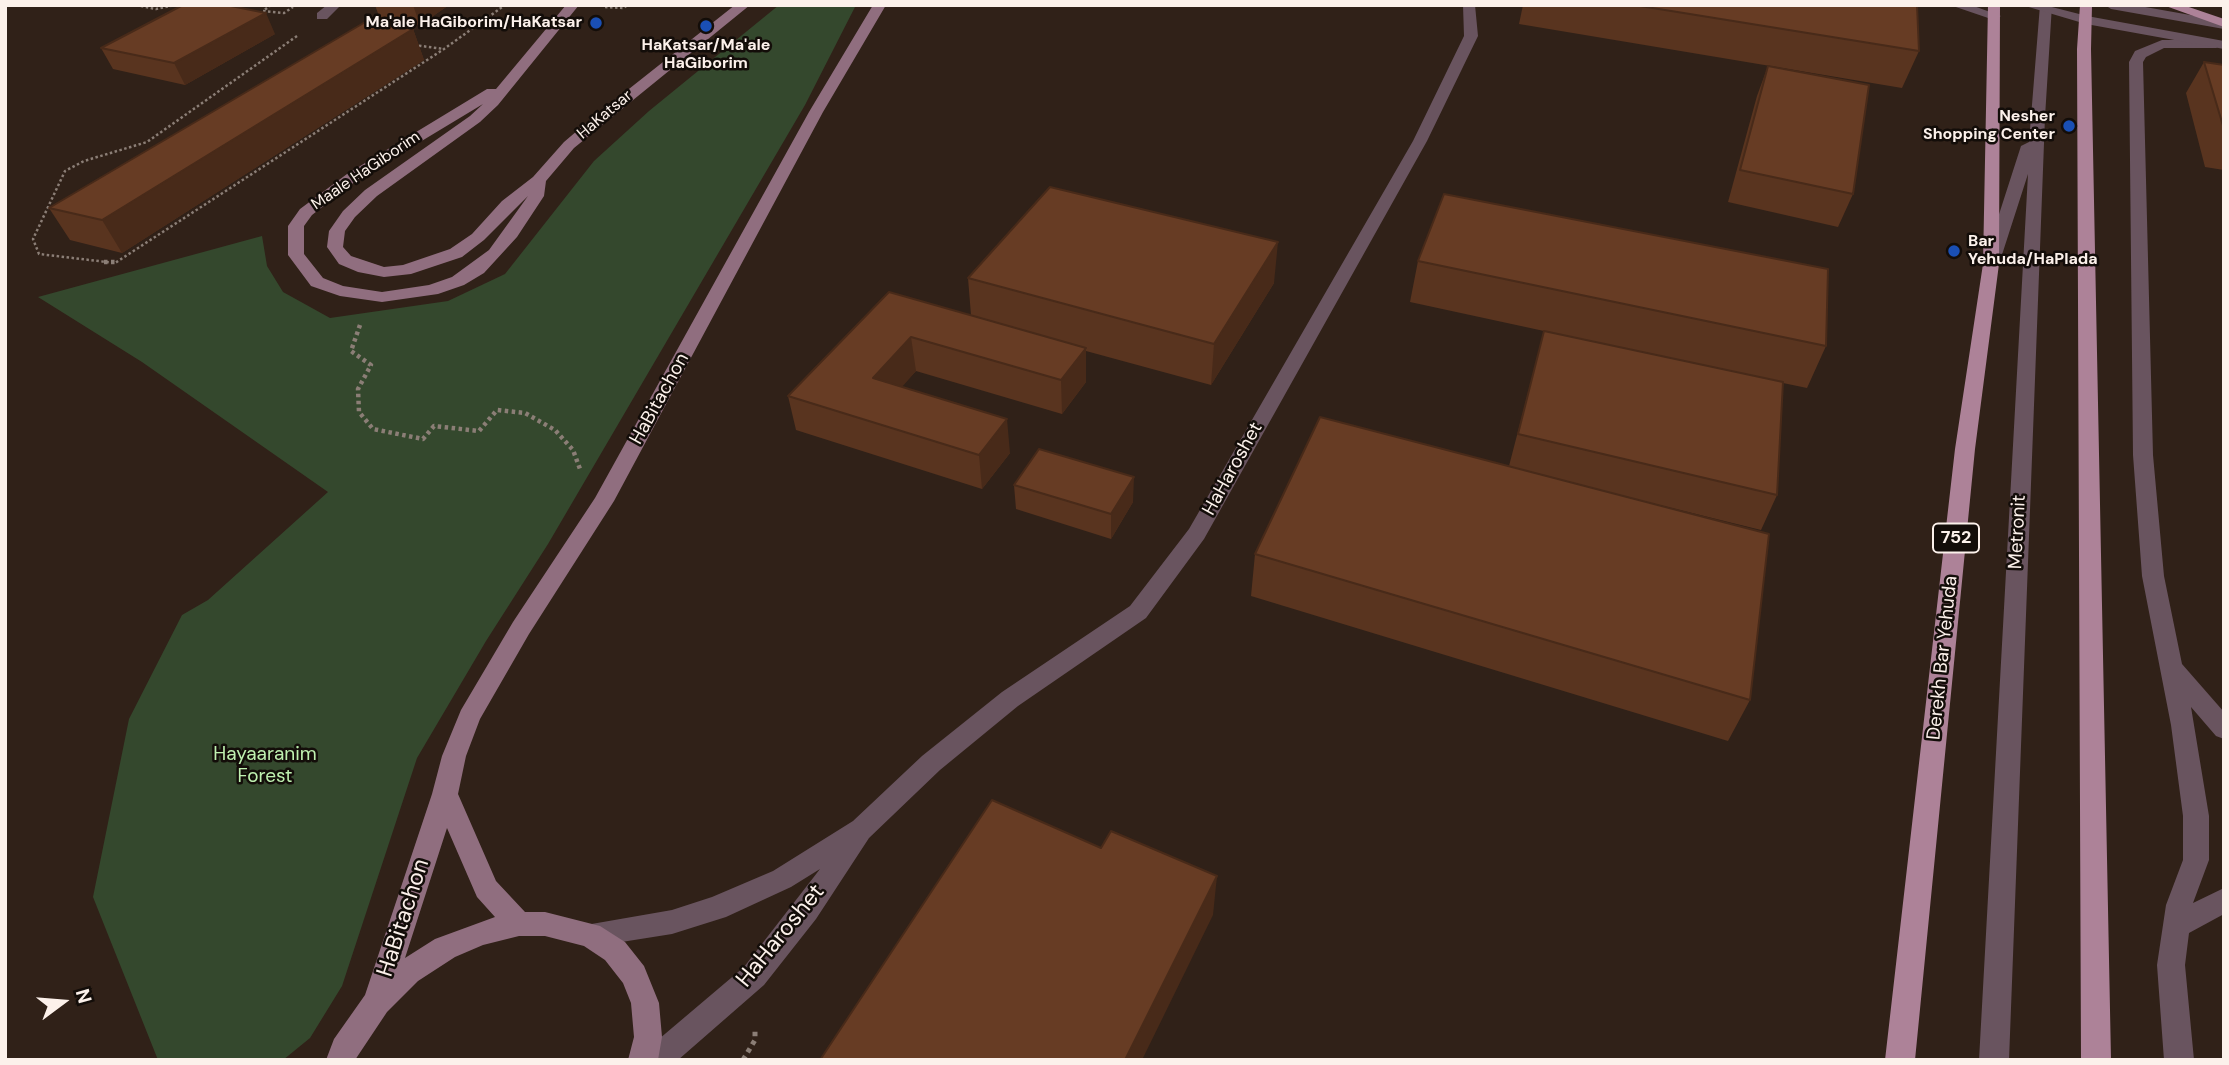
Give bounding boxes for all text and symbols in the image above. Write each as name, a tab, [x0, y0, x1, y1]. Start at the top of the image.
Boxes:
place label: Ma'ale HaGiborim/HaKatsar	[366, 13, 582, 33]
marker: Ma'ale HaGiborim/HaKatsar	[588, 15, 604, 31]
marker: HaKatsar/Ma'ale HaGiborim	[698, 18, 714, 34]
place label: HaKatsar/Ma'ale HaGiborim	[642, 36, 770, 74]
street label: HaKatsar	[574, 86, 636, 144]
place label: Nesher Shopping Center	[1923, 107, 2055, 145]
marker: Nesher Shopping Center	[2061, 118, 2077, 134]
street label: Maale HaGiborim	[308, 128, 424, 214]
place label: Bar Yehuda/HaPlada	[1968, 232, 2098, 270]
marker: Bar Yehuda/HaPlada	[1946, 243, 1962, 259]
street label: HaBitachon	[626, 349, 694, 449]
street label: HaHaroshet	[1198, 418, 1268, 520]
street label: Metronit	[2005, 494, 2031, 570]
road number: 752	[1933, 524, 1979, 552]
street label: Derekh Bar Yehuda	[1923, 575, 1963, 741]
park label: Hayaaranim Forest	[213, 744, 317, 788]
street label: HaBitachon	[372, 856, 436, 980]
street label: HaHaroshet	[731, 879, 831, 993]
north arrow	[28, 967, 98, 1037]
text: N	[70, 986, 98, 1006]

